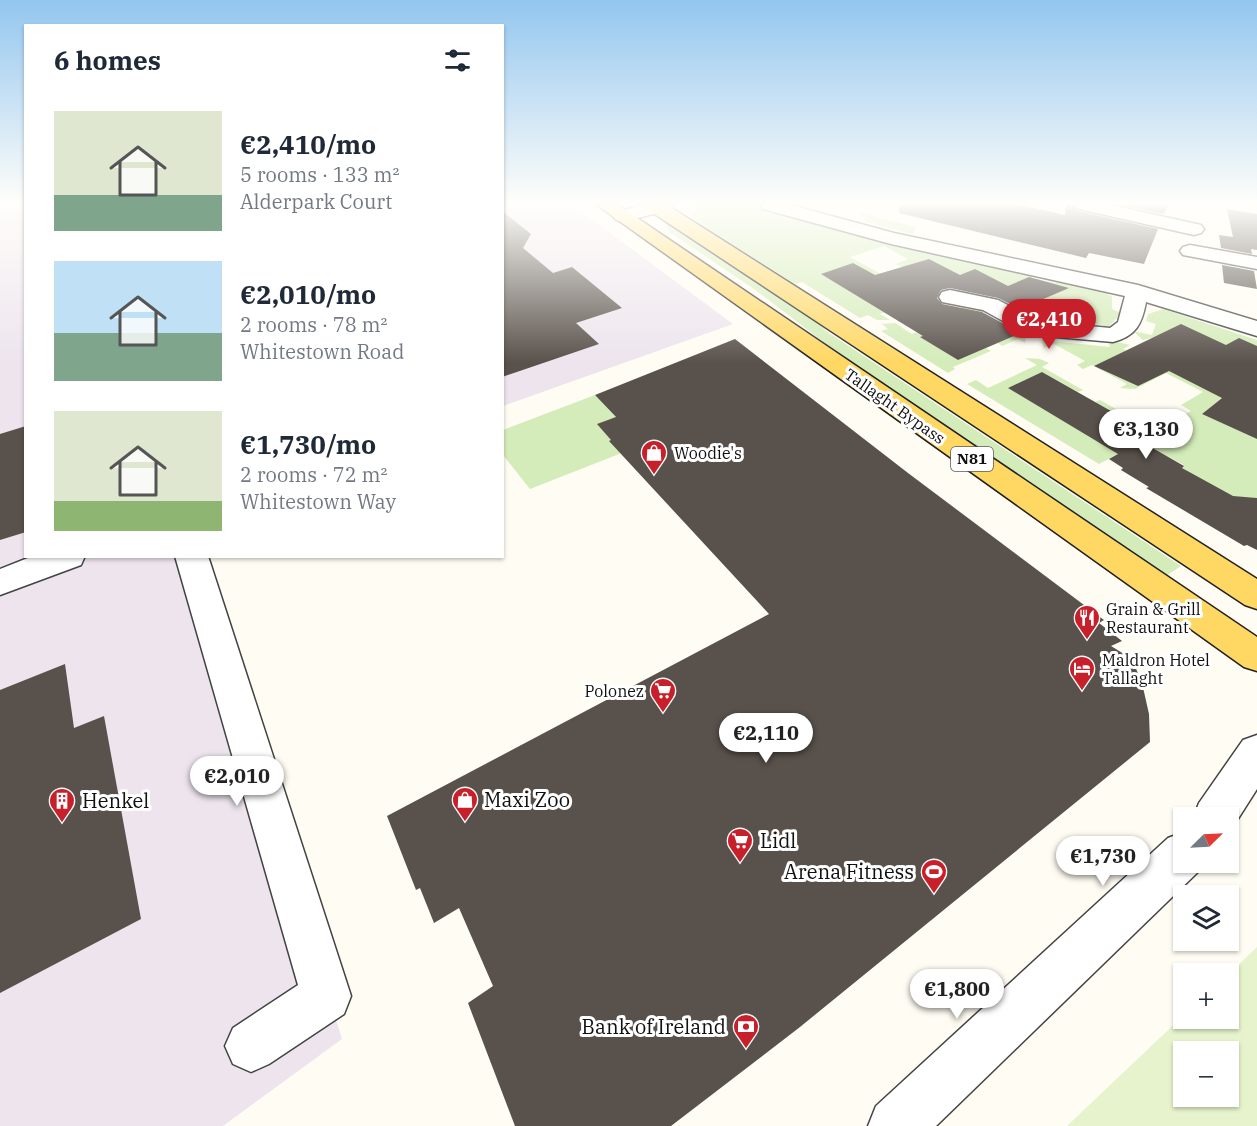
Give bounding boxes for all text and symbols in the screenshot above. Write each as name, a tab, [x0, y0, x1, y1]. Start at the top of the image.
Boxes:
text: 6 homes	[54, 43, 161, 77]
icon: filters	[441, 44, 474, 77]
text: €2,410/mo	[240, 127, 376, 161]
icon: home	[102, 135, 174, 207]
text: 5 rooms · 133 m²	[240, 161, 399, 188]
text: Alderpark Court	[240, 188, 392, 215]
text: €2,010/mo	[240, 277, 376, 311]
icon: home	[102, 285, 174, 357]
pin: €2,410	[1000, 299, 1098, 350]
text: €2,410	[1016, 305, 1082, 332]
text: 2 rooms · 78 m²	[240, 311, 387, 338]
text: Whitestown Road	[240, 338, 404, 365]
street label: Tallaght Bypass	[841, 364, 949, 448]
pin: €3,130	[1097, 409, 1195, 460]
text: €3,130	[1113, 415, 1179, 442]
text: €1,730/mo	[240, 427, 376, 461]
icon: home	[102, 435, 174, 507]
shop icon: Woodie's	[639, 438, 669, 476]
place label: Woodie's	[674, 443, 742, 463]
road number: N81	[951, 447, 993, 471]
text: 2 rooms · 72 m²	[240, 461, 387, 488]
text: Whitestown Way	[240, 488, 396, 515]
place label: Grain & Grill Restaurant	[1106, 599, 1201, 637]
restaurant icon: Grain & Grill Restaurant	[1072, 603, 1102, 641]
place label: Maldron Hotel Tallaght	[1102, 650, 1210, 688]
hotel icon: Maldron Hotel Tallaght	[1067, 654, 1097, 692]
supermarket icon: Polonez	[648, 676, 678, 714]
place label: Polonez	[585, 681, 644, 701]
pin: €2,110	[717, 713, 815, 764]
text: €2,110	[733, 719, 799, 746]
pin: €2,010	[188, 756, 286, 807]
text: €2,010	[204, 762, 270, 789]
shop icon: Maxi Zoo	[450, 785, 480, 823]
building icon: Henkel	[47, 786, 77, 824]
place label: Maxi Zoo	[484, 786, 570, 813]
place label: Henkel	[82, 787, 149, 814]
north arrow	[1173, 807, 1239, 873]
map controls	[1173, 807, 1239, 1107]
supermarket icon: Lidl	[725, 826, 755, 864]
place label: Lidl	[760, 827, 796, 854]
pin: €1,730	[1054, 836, 1152, 887]
text: €1,730	[1070, 842, 1136, 869]
sports icon: Arena Fitness	[919, 857, 949, 895]
place label: Arena Fitness	[784, 858, 914, 885]
button: layers	[1173, 885, 1239, 951]
button: +	[1173, 963, 1239, 1029]
pin: €1,800	[908, 969, 1006, 1020]
text: €1,800	[924, 975, 990, 1002]
bank icon: Bank of Ireland	[731, 1012, 761, 1050]
place label: Bank of Ireland	[582, 1013, 726, 1040]
button: −	[1173, 1041, 1239, 1107]

